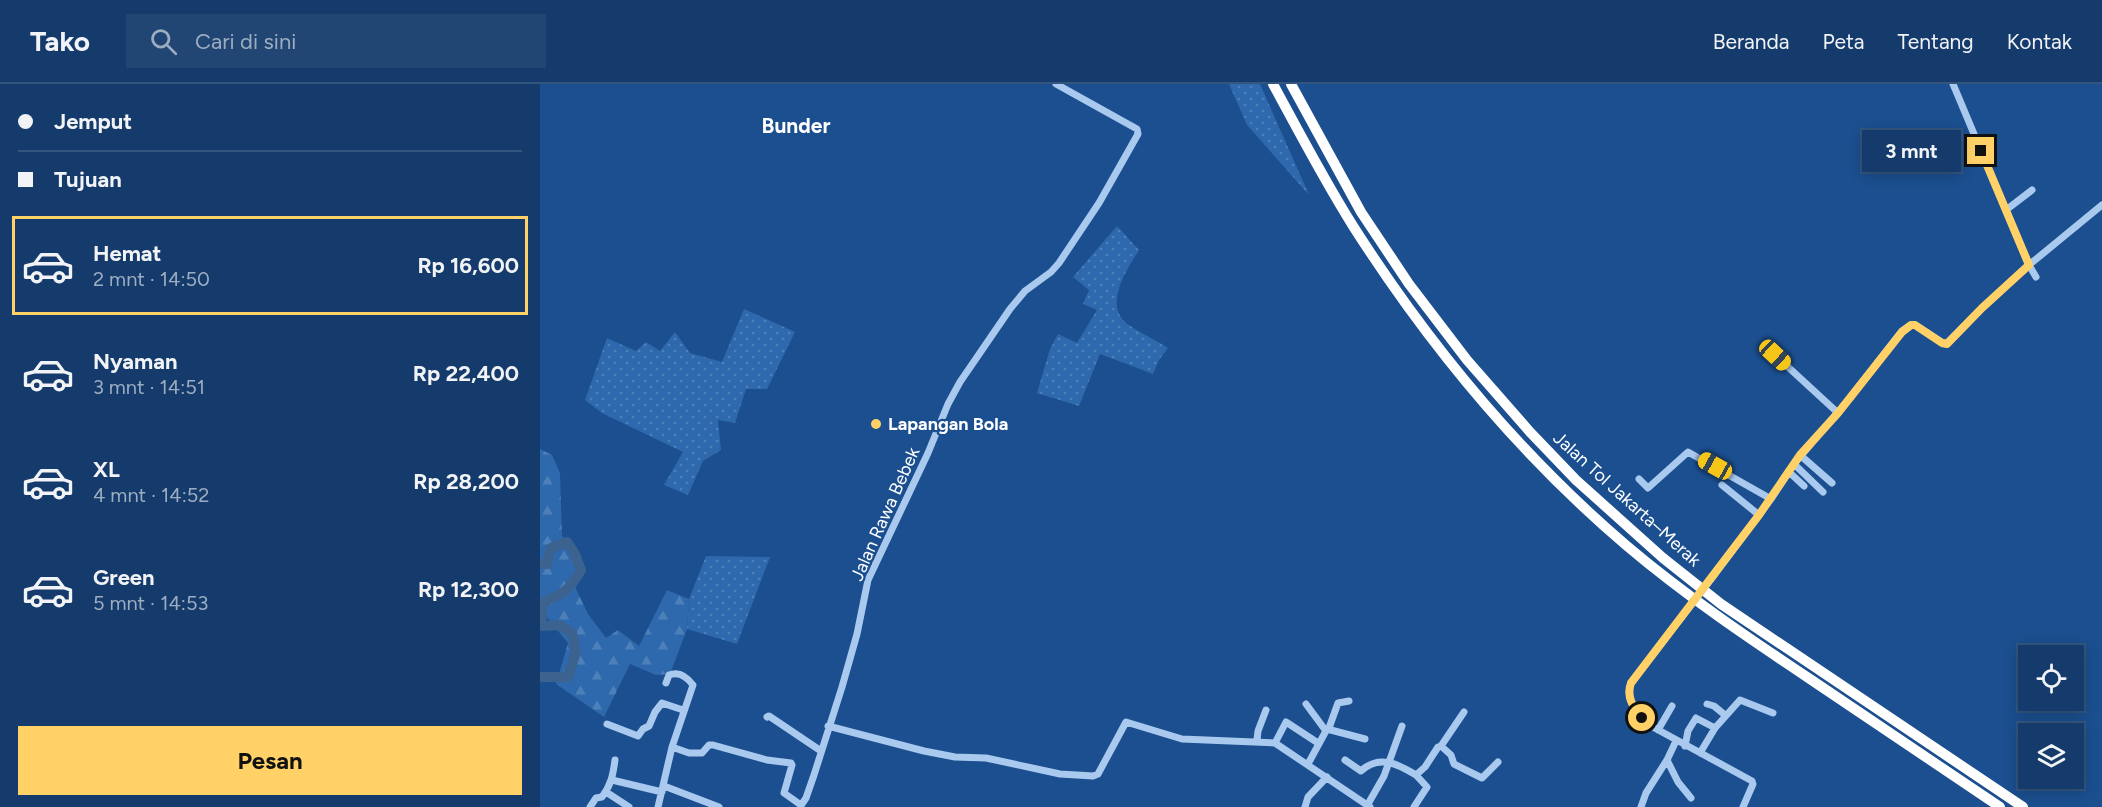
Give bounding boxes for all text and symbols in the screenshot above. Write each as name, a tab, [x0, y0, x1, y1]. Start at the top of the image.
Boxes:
search box	[126, 14, 546, 68]
text: Tako	[30, 24, 90, 58]
icon: search	[147, 25, 180, 58]
text: Cari di sini	[195, 28, 296, 55]
text: Beranda	[1713, 29, 1790, 54]
text: Peta	[1823, 29, 1865, 54]
text: Tentang	[1898, 29, 1974, 54]
text: Kontak	[2007, 29, 2072, 54]
text: Jemput	[54, 108, 132, 135]
district label: Bunder	[762, 113, 830, 138]
callout: 3 mnt	[1861, 130, 1960, 172]
route end	[1967, 137, 1994, 164]
text: 3 mnt	[1885, 139, 1938, 163]
text: Tujuan	[54, 166, 122, 193]
icon: car	[21, 239, 75, 293]
text: Hemat	[93, 240, 161, 267]
text: Rp 16,600	[417, 252, 519, 279]
text: 2 mnt · 14:50	[93, 267, 210, 291]
car	[1756, 336, 1794, 374]
icon: car	[21, 347, 75, 401]
text: Nyaman	[93, 348, 177, 375]
text: Rp 22,400	[413, 360, 519, 387]
text: 3 mnt · 14:51	[93, 375, 205, 399]
place label: Lapangan Bola	[888, 413, 1008, 435]
marker: Lapangan Bola	[869, 417, 883, 431]
street label: Jalan Tol Jakarta–Merak	[1549, 427, 1705, 571]
street label: Jalan Rawa Bebek	[846, 444, 924, 584]
car	[1695, 449, 1735, 483]
icon: car	[21, 455, 75, 509]
text: XL	[93, 456, 120, 483]
text: Rp 28,200	[413, 468, 519, 495]
text: 4 mnt · 14:52	[93, 483, 209, 507]
icon: car	[21, 563, 75, 617]
text: Green	[93, 564, 155, 591]
text: Rp 12,300	[418, 576, 519, 603]
text: 5 mnt · 14:53	[93, 591, 208, 615]
map controls	[2018, 645, 2084, 789]
button: locate	[2018, 645, 2084, 711]
route start	[1628, 704, 1655, 731]
button: layers	[2018, 723, 2084, 789]
button: Pesan	[18, 726, 522, 795]

